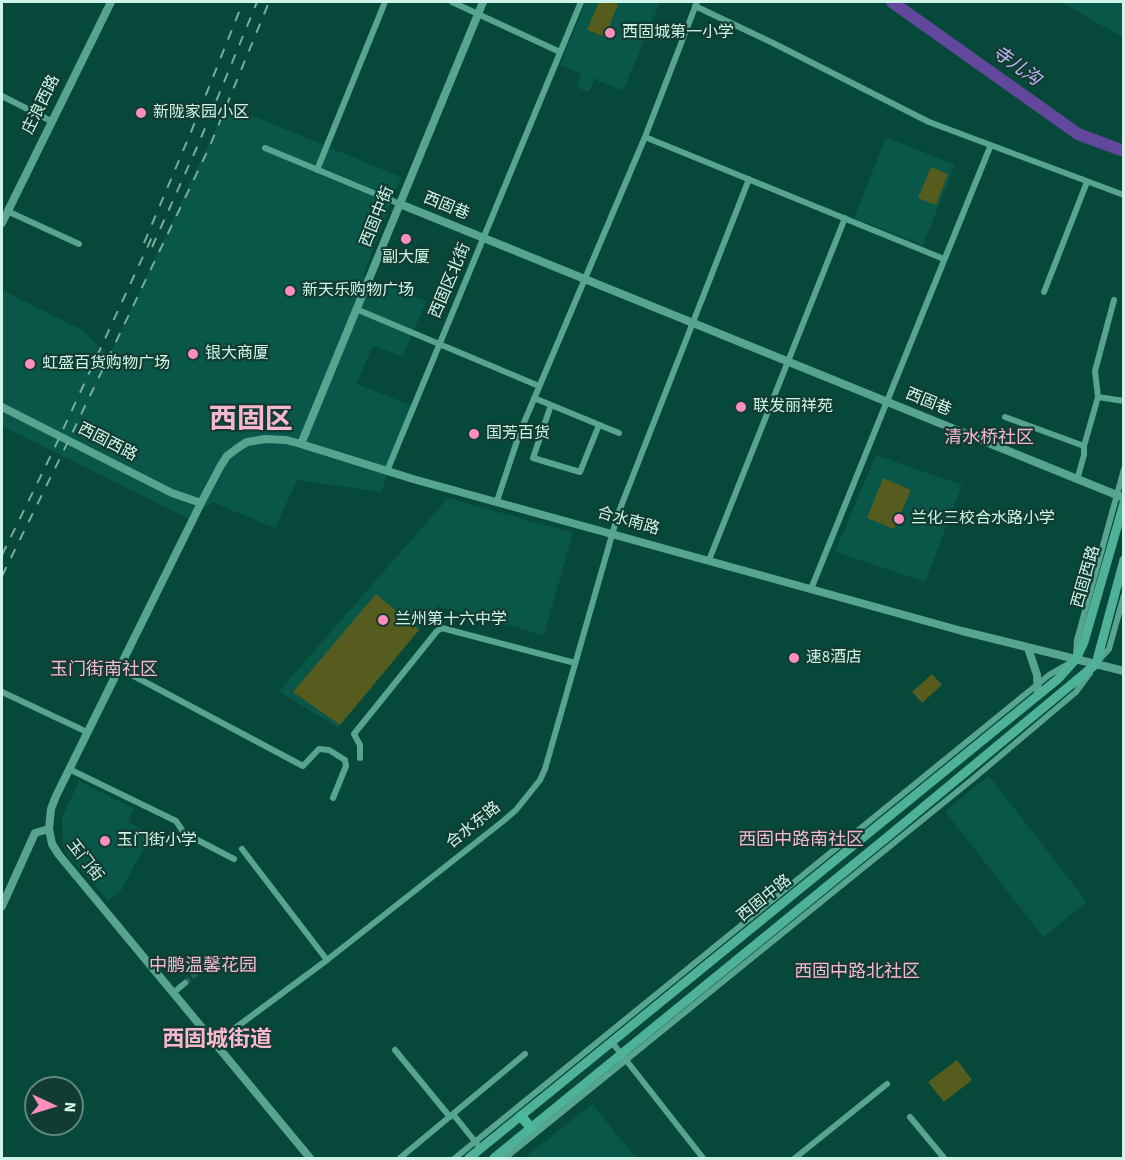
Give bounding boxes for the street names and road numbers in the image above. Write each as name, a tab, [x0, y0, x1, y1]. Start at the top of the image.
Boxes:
street label: 庄浪西路	[19, 72, 65, 138]
street label: 西固中街	[357, 184, 399, 250]
street label: 西固巷	[420, 189, 472, 225]
street label: 西固区北街	[427, 240, 475, 322]
street label: 西固巷	[902, 385, 954, 421]
street label: 西固西路	[74, 420, 140, 466]
street label: 合水南路	[595, 504, 661, 540]
street label: 西固西路	[1069, 544, 1105, 610]
street label: 合水东路	[443, 798, 505, 854]
street label: 玉门街	[62, 836, 106, 886]
street label: 西固中路	[734, 871, 796, 927]

